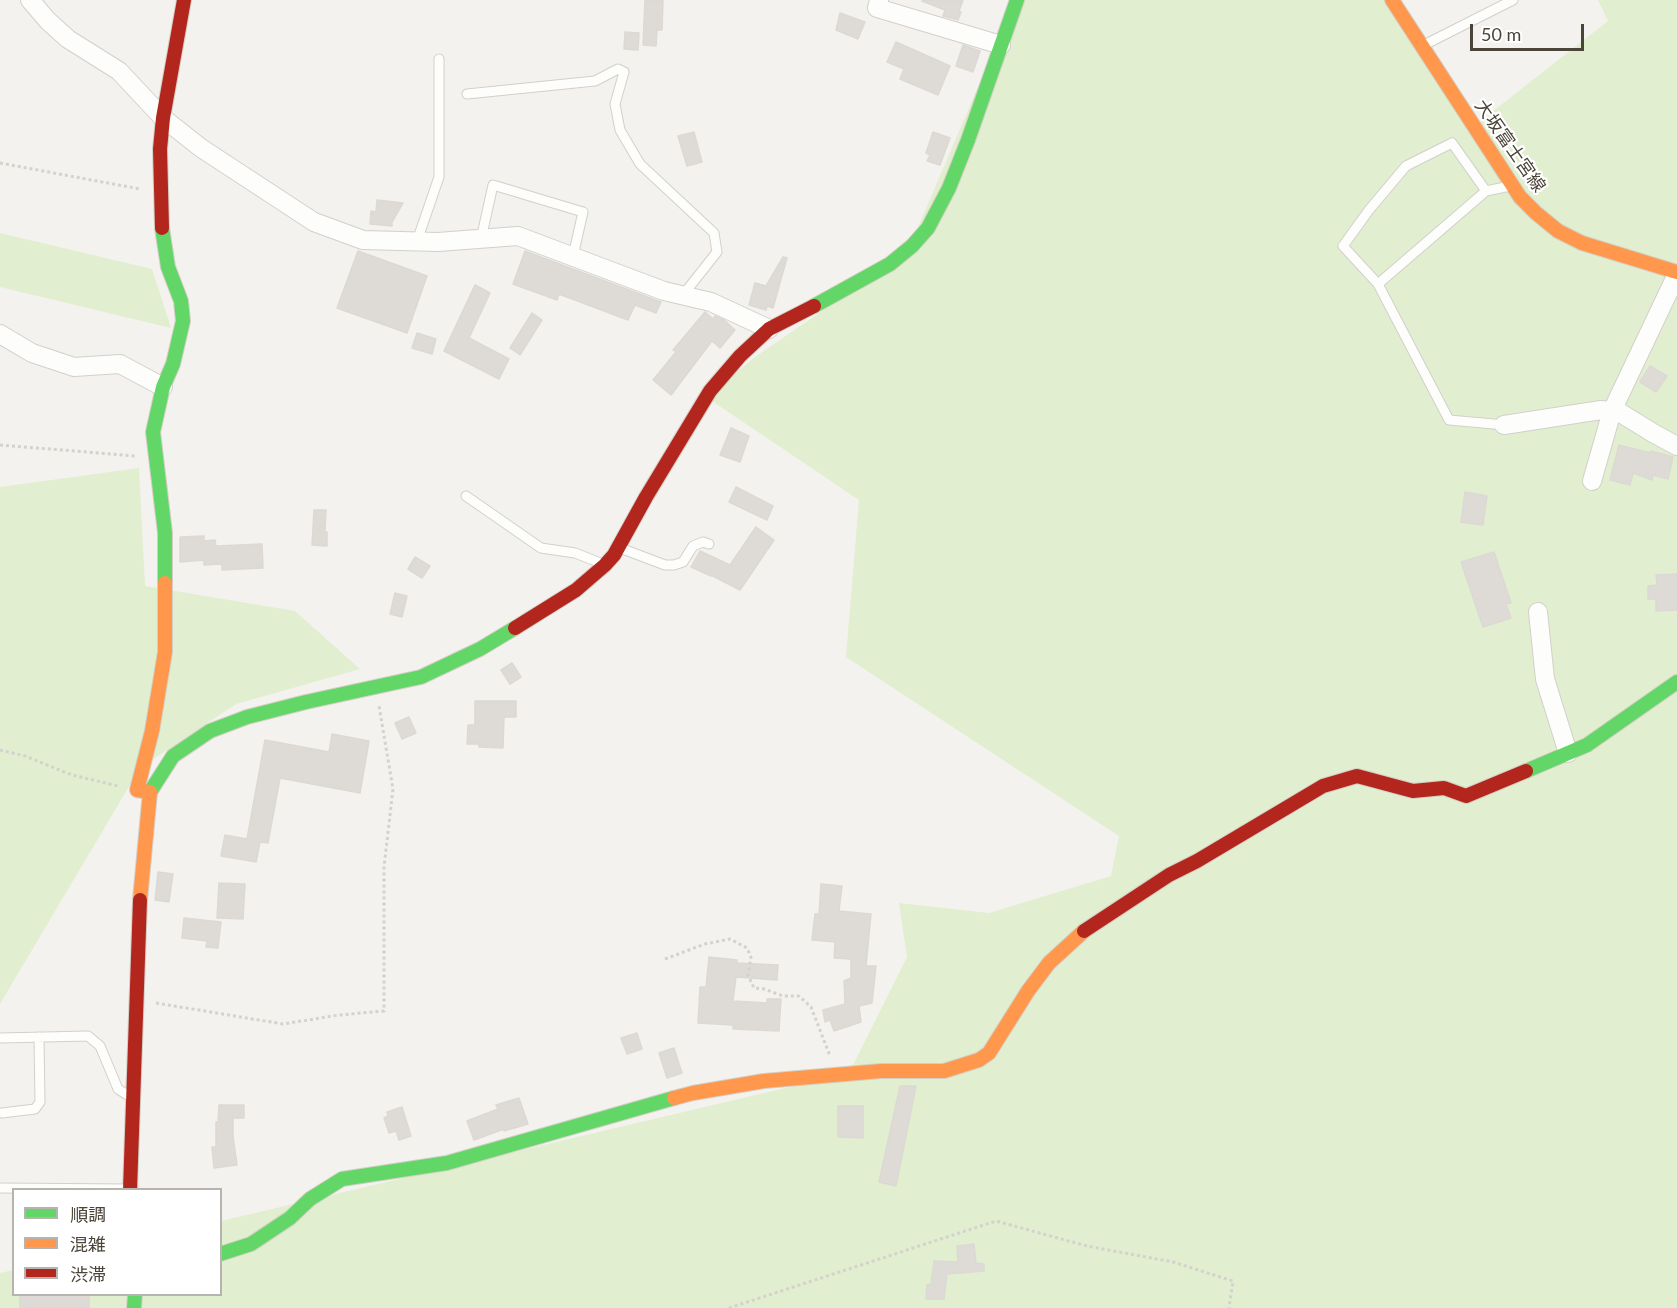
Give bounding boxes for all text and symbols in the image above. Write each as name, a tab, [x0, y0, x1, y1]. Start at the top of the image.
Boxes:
scale bar	[1473, 12, 1587, 50]
text: 50 m	[1481, 23, 1521, 45]
street label: 大坂富士宮線	[1470, 96, 1550, 196]
legend	[12, 1188, 222, 1296]
text: 順調	[70, 1203, 106, 1225]
text: 混雑	[70, 1233, 106, 1255]
text: 渋滞	[70, 1263, 106, 1285]

